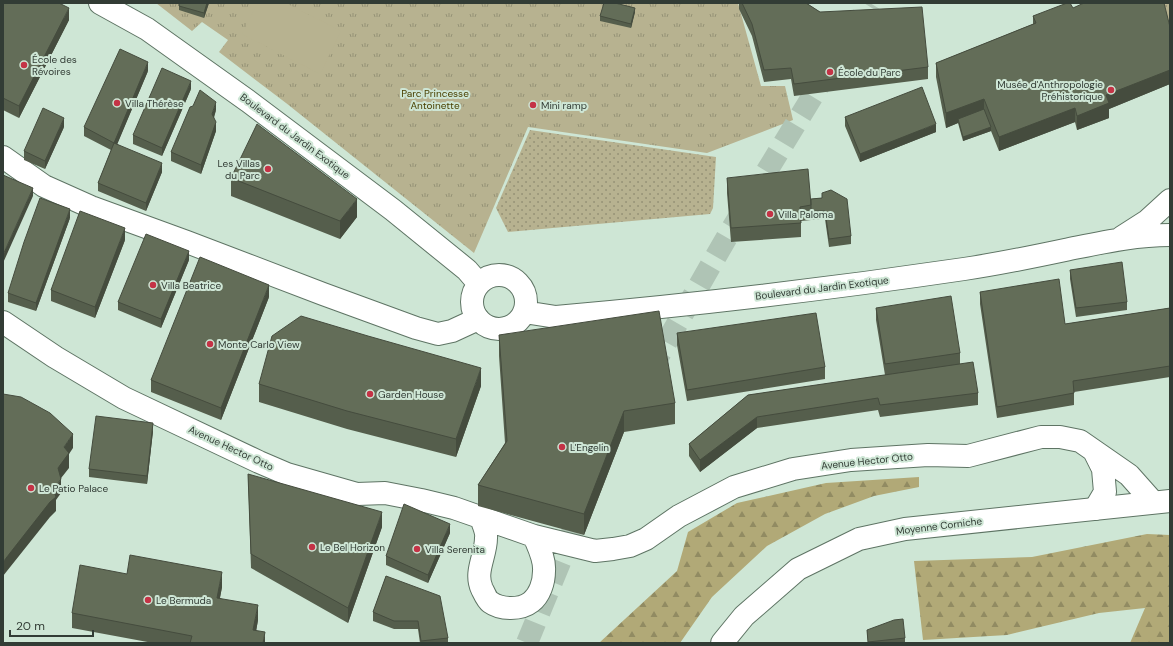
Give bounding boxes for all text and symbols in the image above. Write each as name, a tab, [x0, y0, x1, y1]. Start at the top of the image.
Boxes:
place label: École des Révoires	[32, 53, 77, 78]
marker: École des Révoires	[19, 60, 29, 70]
place label: École du Parc	[838, 66, 901, 79]
marker: École du Parc	[825, 67, 835, 77]
place label: Musée d'Anthropologie Préhistorique	[997, 78, 1103, 103]
marker: Musée d'Anthropologie Préhistorique	[1106, 85, 1116, 95]
park label: Parc Princesse Antoinette	[401, 87, 469, 112]
street label: Boulevard du Jardin Exotique	[238, 90, 353, 182]
place label: Villa Thérèse	[125, 97, 184, 110]
marker: Villa Thérèse	[112, 98, 122, 108]
place label: Mini ramp	[541, 99, 587, 112]
marker: Mini ramp	[528, 100, 538, 110]
place label: Les Villas du Parc	[218, 157, 260, 182]
marker: Les Villas du Parc	[263, 164, 273, 174]
place label: Villa Paloma	[778, 208, 833, 221]
marker: Villa Paloma	[765, 209, 775, 219]
street label: Boulevard du Jardin Exotique	[755, 273, 890, 303]
place label: Villa Beatrice	[161, 279, 221, 292]
marker: Villa Beatrice	[148, 280, 158, 290]
place label: Monte Carlo View	[218, 338, 300, 351]
marker: Monte Carlo View	[205, 339, 215, 349]
place label: Garden House	[378, 388, 444, 401]
marker: Garden House	[365, 389, 375, 399]
street label: Avenue Hector Otto	[186, 423, 276, 473]
place label: L'Engelin	[570, 441, 609, 454]
marker: L'Engelin	[557, 442, 567, 452]
street label: Avenue Hector Otto	[820, 450, 914, 472]
place label: Le Patio Palace	[39, 482, 109, 495]
marker: Le Patio Palace	[26, 483, 36, 493]
street label: Moyenne Corniche	[895, 514, 983, 538]
place label: Le Bel Horizon	[320, 541, 385, 554]
marker: Le Bel Horizon	[307, 542, 317, 552]
place label: Villa Serenita	[425, 543, 485, 556]
marker: Villa Serenita	[412, 544, 422, 554]
place label: Le Bermuda	[156, 594, 211, 607]
marker: Le Bermuda	[143, 595, 153, 605]
scale bar	[10, 612, 93, 638]
text: 20 m	[16, 618, 45, 634]

